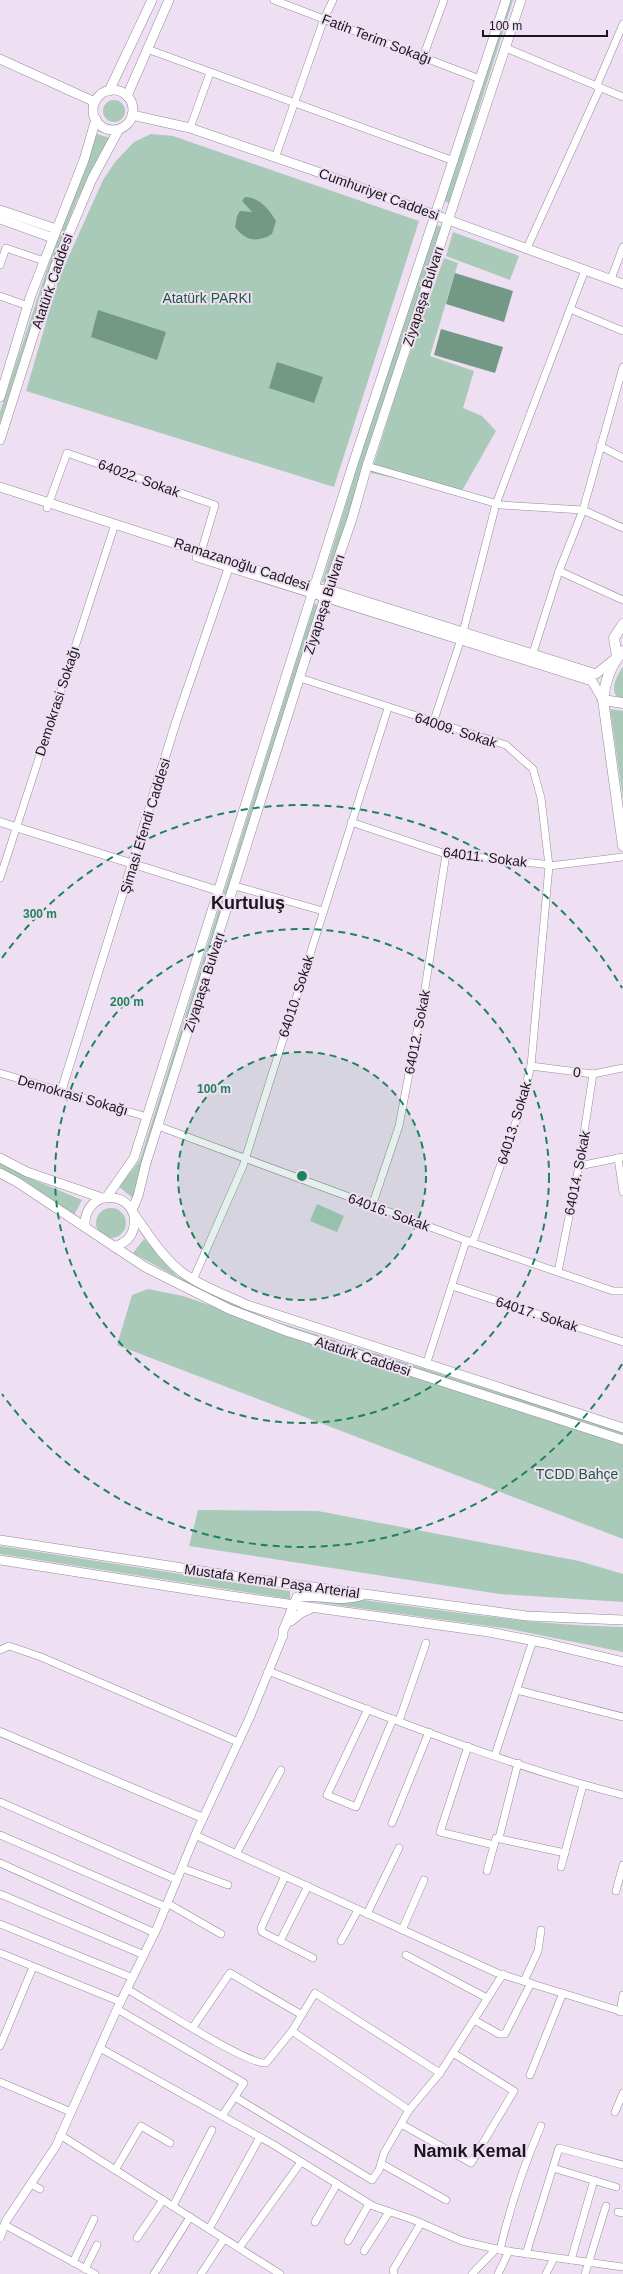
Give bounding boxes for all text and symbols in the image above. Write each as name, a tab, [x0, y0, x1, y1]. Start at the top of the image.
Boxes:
street label: Fatih Terim Sokağı	[320, 11, 434, 67]
scale bar	[483, 12, 607, 38]
text: 100 m	[489, 19, 522, 33]
street label: Cumhuriyet Caddesi	[317, 165, 441, 223]
street label: Atatürk Caddesi	[28, 231, 76, 331]
street label: Ziyapaşa Bulvarı	[399, 244, 447, 348]
park label: Atatürk PARKI	[162, 290, 252, 306]
street label: 64022. Sokak	[96, 456, 183, 501]
street label: Ramazanoğlu Caddesi	[172, 535, 312, 593]
street label: Ziyapaşa Bulvarı	[300, 552, 348, 656]
street label: Demokrasi Sokağı	[32, 644, 82, 758]
street label: 64009. Sokak	[413, 709, 500, 751]
street label: Şimasi Efendi Caddesi	[117, 756, 173, 896]
street label: 64011. Sokak	[442, 844, 529, 870]
district label: Kurtuluş	[211, 893, 285, 913]
text: 300 m	[23, 907, 57, 921]
street label: Ziyapaşa Bulvarı	[180, 930, 228, 1034]
street label: 64010. Sokak	[275, 952, 317, 1039]
street label: 64012. Sokak	[401, 987, 433, 1076]
text: 200 m	[110, 995, 144, 1009]
street label: 0	[572, 1064, 582, 1080]
street label: Demokrasi Sokağı	[16, 1072, 130, 1118]
street label: 64013. Sokak	[494, 1079, 534, 1166]
text: 100 m	[197, 1082, 231, 1096]
street label: 64014. Sokak	[561, 1128, 593, 1217]
centre of rings	[295, 1169, 309, 1183]
street label: 64016. Sokak	[346, 1190, 433, 1235]
street label: 64017. Sokak	[494, 1293, 581, 1335]
street label: Atatürk Caddesi	[313, 1333, 413, 1379]
park label: TCDD Bahçe	[536, 1466, 618, 1482]
street label: Mustafa Kemal Paşa Arterial	[183, 1561, 361, 1601]
district label: Namık Kemal	[413, 2141, 527, 2161]

